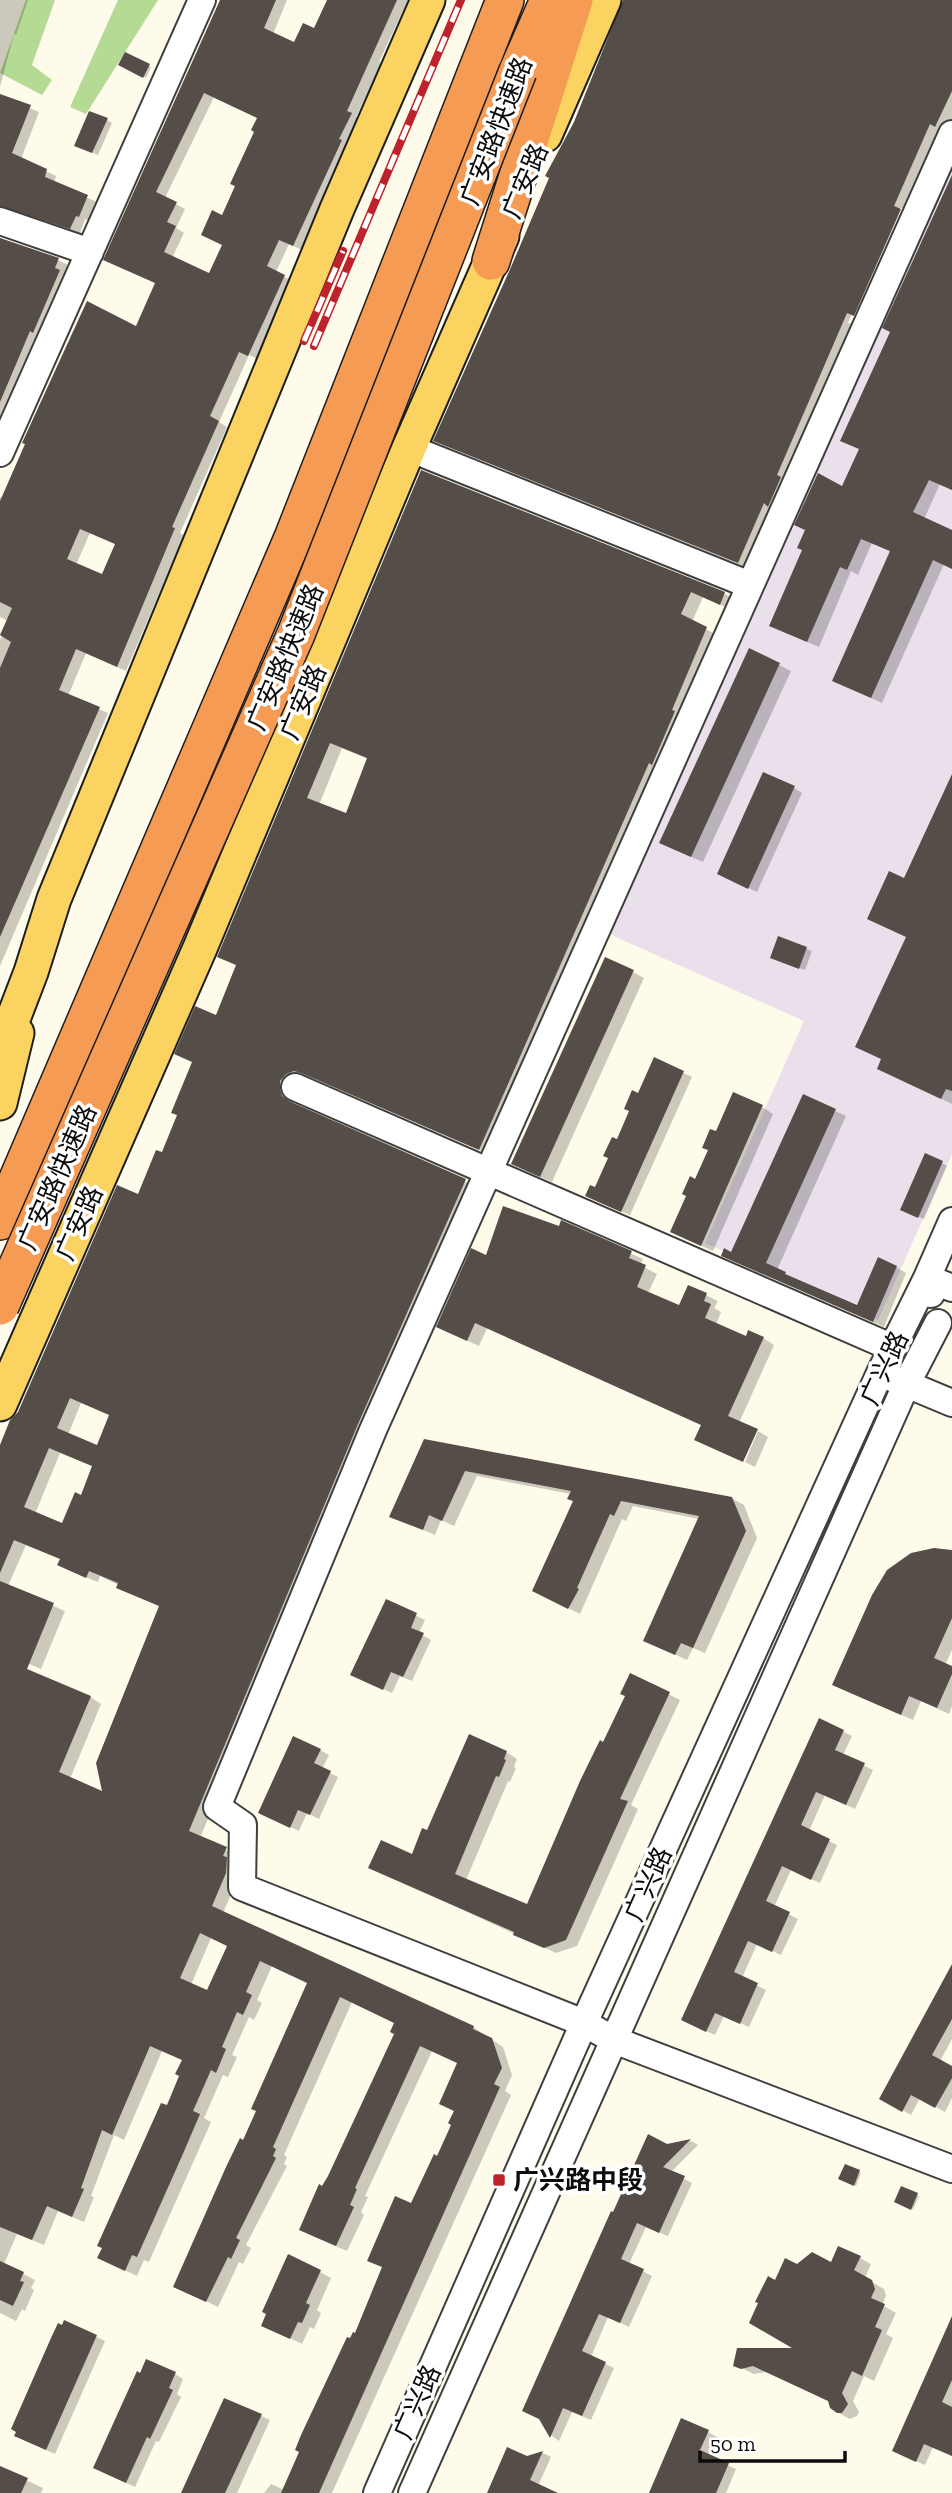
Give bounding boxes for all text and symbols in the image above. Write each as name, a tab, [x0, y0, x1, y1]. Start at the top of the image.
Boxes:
street label: 广安路快速路	[453, 53, 539, 209]
street label: 广安路	[495, 139, 555, 223]
street label: 广安路快速路	[240, 579, 330, 735]
street label: 广安路	[273, 660, 333, 744]
street label: 广安路快速路	[11, 1099, 103, 1255]
street label: 广安路	[49, 1181, 109, 1265]
street label: 广兴路	[853, 1326, 915, 1410]
street label: 广兴路	[618, 1842, 678, 1926]
place label: 广兴路中段	[513, 2164, 643, 2196]
marker: 广兴路中段	[491, 2172, 507, 2188]
street label: 广兴路	[387, 2360, 447, 2444]
scale bar	[700, 2420, 845, 2464]
text: 50 m	[710, 2431, 756, 2456]

